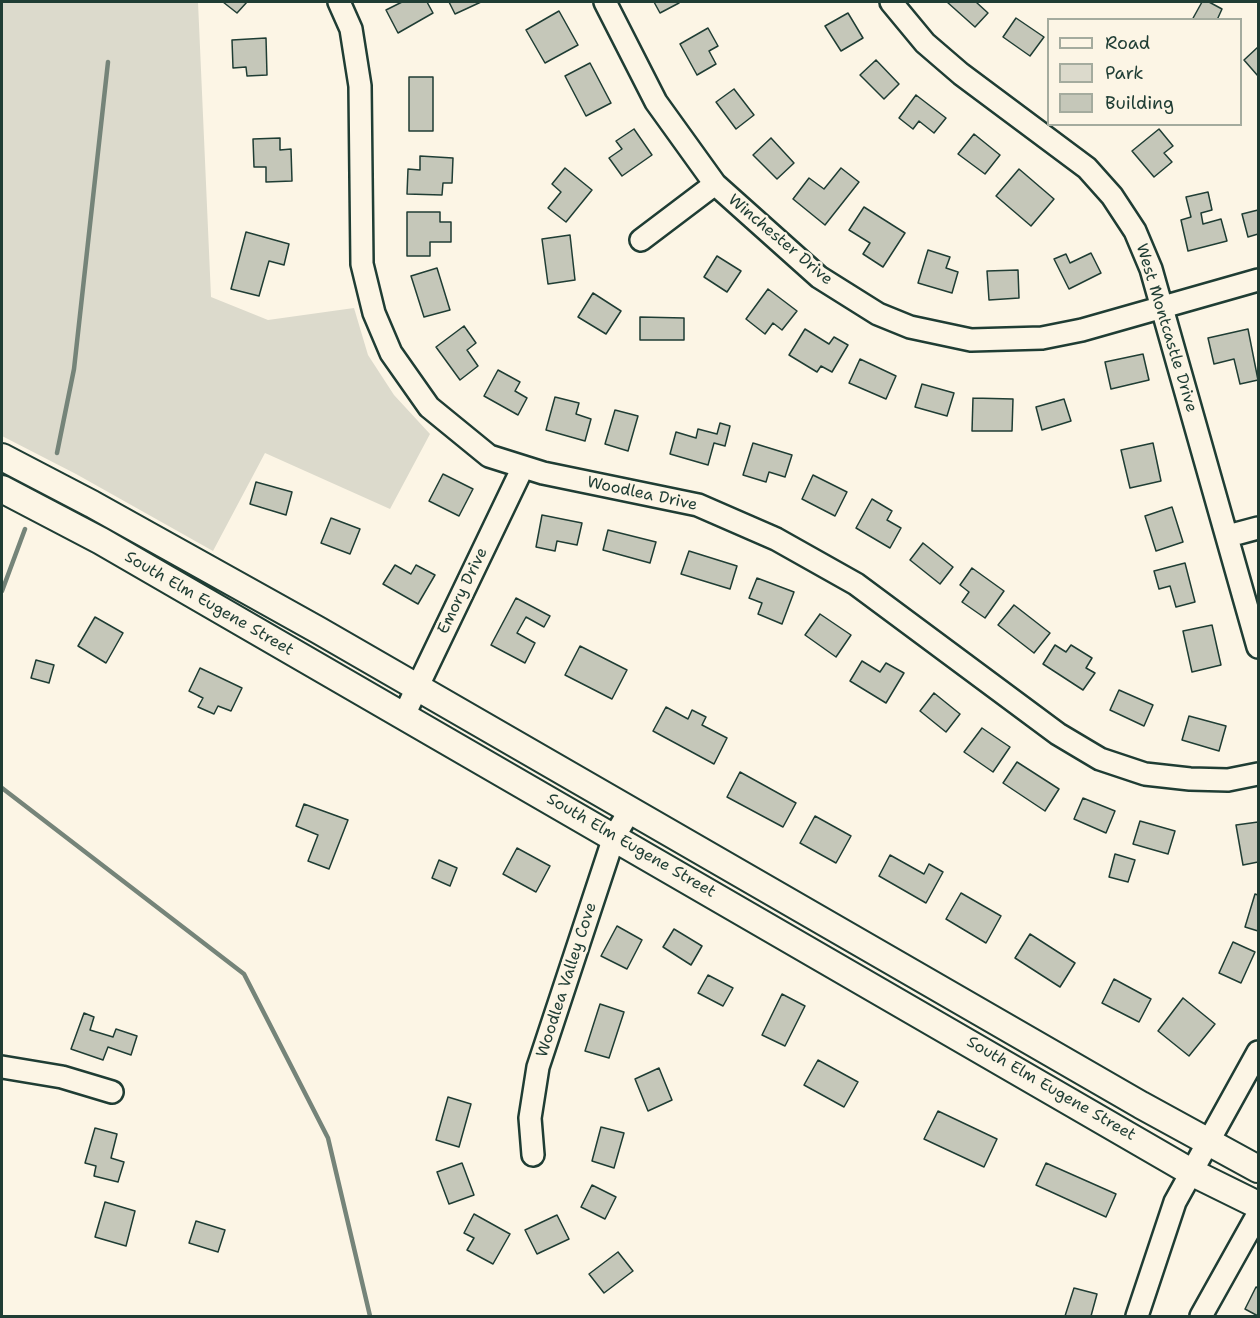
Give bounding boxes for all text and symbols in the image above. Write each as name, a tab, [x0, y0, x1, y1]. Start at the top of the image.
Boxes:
legend	[1047, 18, 1242, 126]
text: Road	[1105, 31, 1150, 55]
text: Park	[1105, 61, 1144, 85]
text: Building	[1105, 91, 1174, 115]
street label: Winchester Drive	[724, 191, 836, 289]
street label: West Montcastle Drive	[1131, 241, 1201, 415]
street label: Woodlea Drive	[585, 473, 699, 515]
street label: Emory Drive	[434, 545, 492, 637]
street label: South Elm Eugene Street	[121, 548, 297, 660]
street label: South Elm Eugene Street	[543, 790, 719, 902]
street label: Woodlea Valley Cove	[533, 900, 601, 1060]
street label: South Elm Eugene Street	[963, 1033, 1139, 1145]

